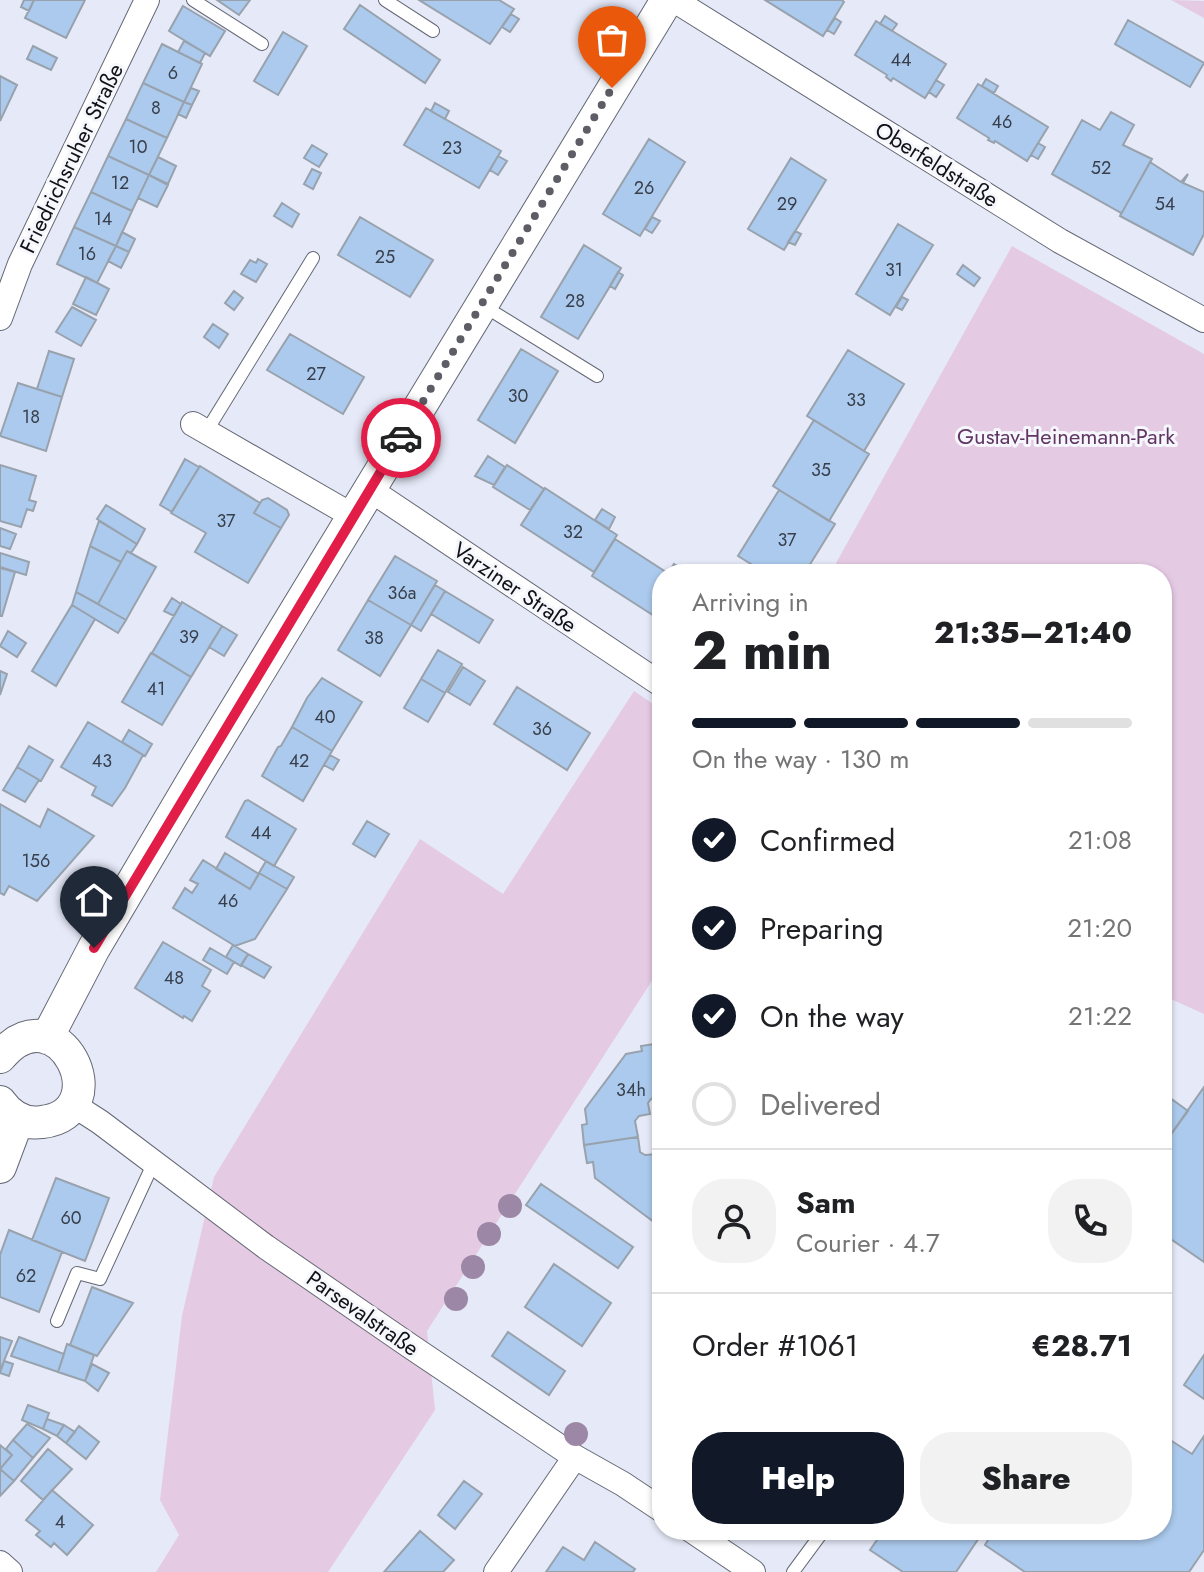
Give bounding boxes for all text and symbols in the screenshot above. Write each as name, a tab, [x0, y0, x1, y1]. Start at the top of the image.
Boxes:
pin	[578, 6, 646, 88]
icon: bag	[590, 18, 634, 62]
house number: 44	[891, 47, 912, 73]
street label: Friedrichsruher Straße	[11, 58, 131, 258]
house number: 6	[168, 60, 178, 86]
house number: 8	[151, 95, 161, 121]
house number: 46	[992, 109, 1012, 135]
street label: Oberfeldstraße	[869, 113, 1005, 215]
house number: 10	[129, 134, 148, 160]
house number: 23	[442, 135, 462, 161]
house number: 52	[1091, 155, 1111, 181]
house number: 12	[111, 170, 129, 196]
house number: 26	[634, 175, 654, 201]
house number: 29	[777, 191, 797, 217]
house number: 54	[1155, 191, 1175, 217]
house number: 14	[94, 206, 112, 232]
house number: 16	[78, 241, 96, 267]
house number: 25	[375, 244, 395, 270]
house number: 31	[885, 257, 903, 283]
house number: 28	[565, 288, 585, 314]
house number: 27	[306, 361, 326, 387]
house number: 30	[508, 383, 529, 409]
house number: 33	[846, 387, 866, 413]
courier	[361, 398, 441, 478]
house number: 18	[22, 404, 40, 430]
icon: car	[379, 416, 423, 460]
park label: Gustav-Heinemann-Park	[957, 420, 1175, 452]
house number: 35	[811, 457, 831, 483]
house number: 37	[216, 508, 236, 534]
house number: 32	[563, 519, 583, 545]
house number: 37	[777, 527, 797, 553]
street label: Varziner Straße	[447, 534, 583, 640]
house number: 36a	[388, 580, 416, 606]
text: Arriving in	[692, 583, 809, 621]
text: 21:35–21:40	[934, 611, 1132, 654]
text: 2 min	[692, 613, 832, 689]
house number: 39	[179, 624, 199, 650]
house number: 38	[364, 625, 384, 651]
house number: 41	[147, 676, 165, 702]
house number: 40	[314, 704, 336, 730]
house number: 36	[532, 716, 552, 742]
text: On the way · 130 m	[692, 740, 910, 778]
house number: 43	[92, 748, 112, 774]
house number: 42	[289, 748, 309, 774]
icon: check	[692, 818, 736, 862]
text: Confirmed	[760, 819, 895, 862]
house number: 44	[251, 820, 272, 846]
text: 21:08	[1068, 821, 1132, 859]
house number: 156	[22, 848, 50, 874]
pin	[60, 866, 128, 948]
icon: home	[72, 878, 116, 922]
house number: 46	[218, 888, 238, 914]
icon: check	[692, 906, 736, 950]
text: Preparing	[760, 907, 884, 950]
text: 21:20	[1067, 909, 1132, 947]
house number: 48	[164, 965, 184, 991]
icon: check	[692, 994, 736, 1038]
text: On the way	[760, 995, 904, 1038]
text: 21:22	[1068, 997, 1132, 1035]
house number: 34h	[616, 1077, 646, 1103]
text: Delivered	[760, 1083, 881, 1126]
button: person	[692, 1179, 776, 1263]
button: phone	[1048, 1179, 1132, 1263]
text: Sam	[796, 1181, 856, 1224]
house number: 60	[60, 1205, 82, 1231]
text: Courier · 4.7	[796, 1224, 940, 1262]
street label: Parsevalstraße	[300, 1262, 426, 1364]
house number: 62	[16, 1263, 36, 1289]
text: Order #1061	[692, 1324, 858, 1367]
text: €28.71	[1031, 1324, 1132, 1367]
button: Help	[692, 1432, 904, 1524]
button: Share	[920, 1432, 1132, 1524]
house number: 4	[55, 1509, 65, 1535]

